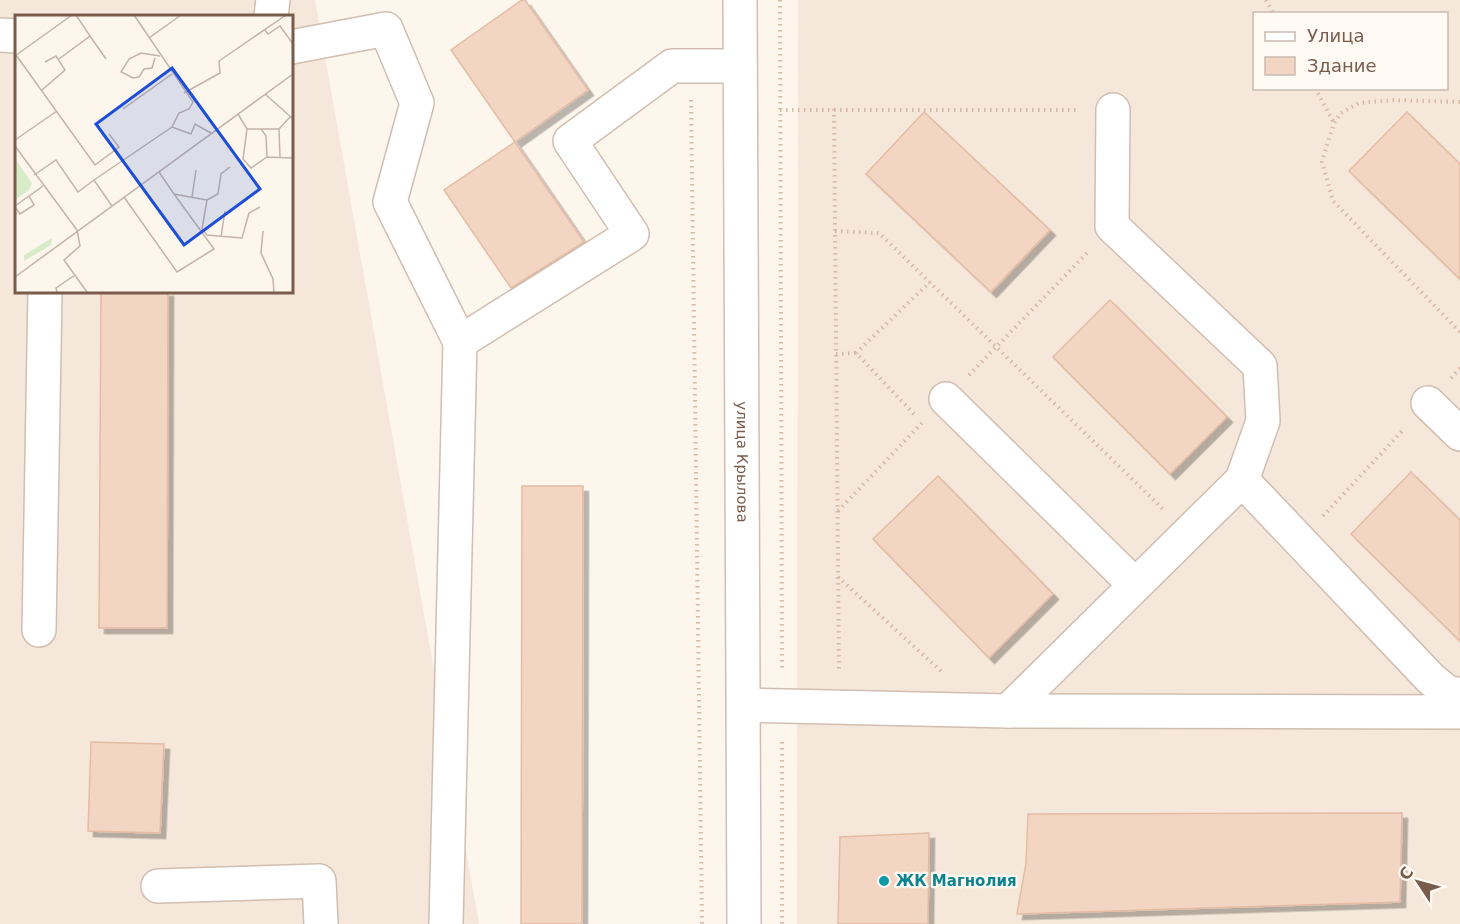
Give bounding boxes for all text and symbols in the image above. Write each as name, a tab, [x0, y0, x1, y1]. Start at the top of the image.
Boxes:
legend	[1253, 12, 1448, 90]
inset map	[15, 15, 292, 292]
text: Улица	[1307, 25, 1364, 46]
text: Здание	[1307, 55, 1377, 76]
street label: улица Крылова	[733, 401, 751, 523]
north arrow	[1388, 852, 1448, 912]
text: С	[1395, 863, 1417, 884]
place label: ЖК Магнолия	[896, 872, 1017, 890]
marker: ЖК Магнолия	[877, 874, 891, 888]

